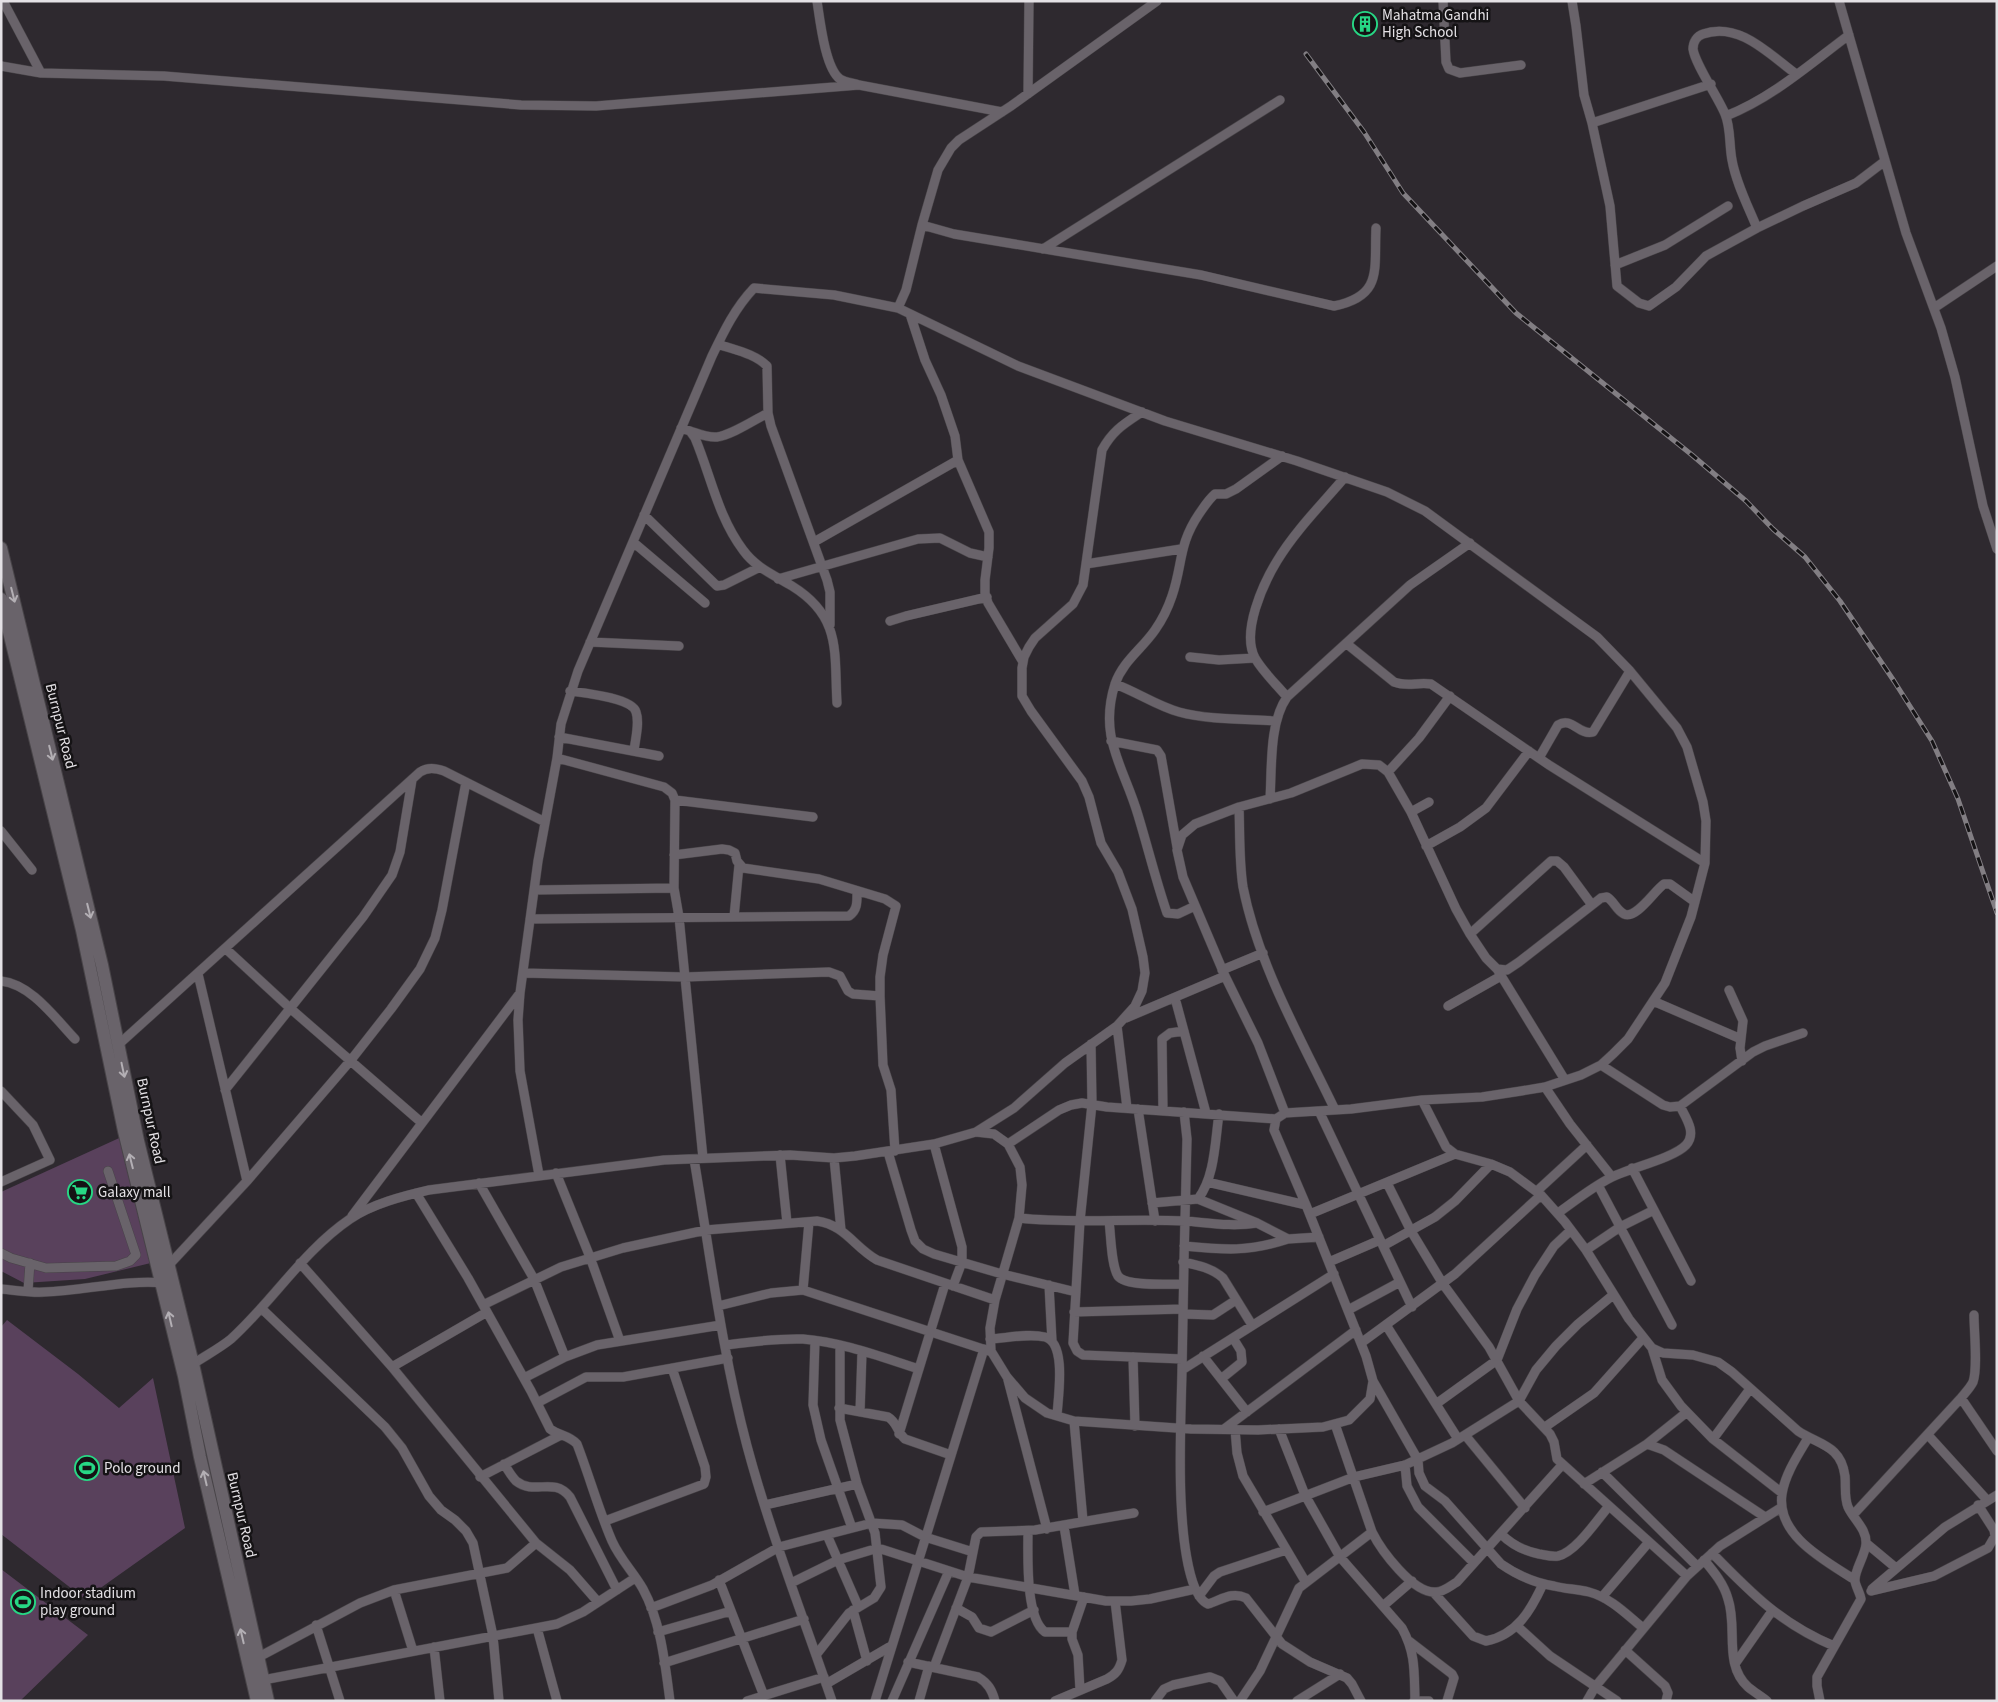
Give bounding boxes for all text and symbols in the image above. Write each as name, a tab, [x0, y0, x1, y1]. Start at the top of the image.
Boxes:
place label: Mahatma Gandhi High School	[1382, 5, 1489, 43]
building icon: Mahatma Gandhi High School	[1352, 11, 1378, 37]
one-way arrow	[9, 587, 18, 603]
street label: Burnpur Road	[40, 681, 81, 771]
one-way arrow	[47, 745, 56, 761]
one-way arrow	[85, 903, 94, 919]
one-way arrow	[119, 1062, 129, 1078]
street label: Burnpur Road	[131, 1076, 170, 1166]
one-way arrow	[126, 1154, 135, 1170]
supermarket icon: Galaxy mall	[67, 1179, 93, 1205]
place label: Galaxy mall	[98, 1182, 171, 1203]
one-way arrow	[165, 1312, 174, 1328]
sports icon: Polo ground	[74, 1455, 100, 1481]
place label: Polo ground	[104, 1458, 181, 1479]
one-way arrow	[200, 1470, 209, 1486]
street label: Burnpur Road	[221, 1470, 262, 1560]
place label: Indoor stadium play ground	[40, 1583, 136, 1621]
sports icon: Indoor stadium play ground	[10, 1589, 36, 1615]
one-way arrow	[237, 1629, 246, 1645]

